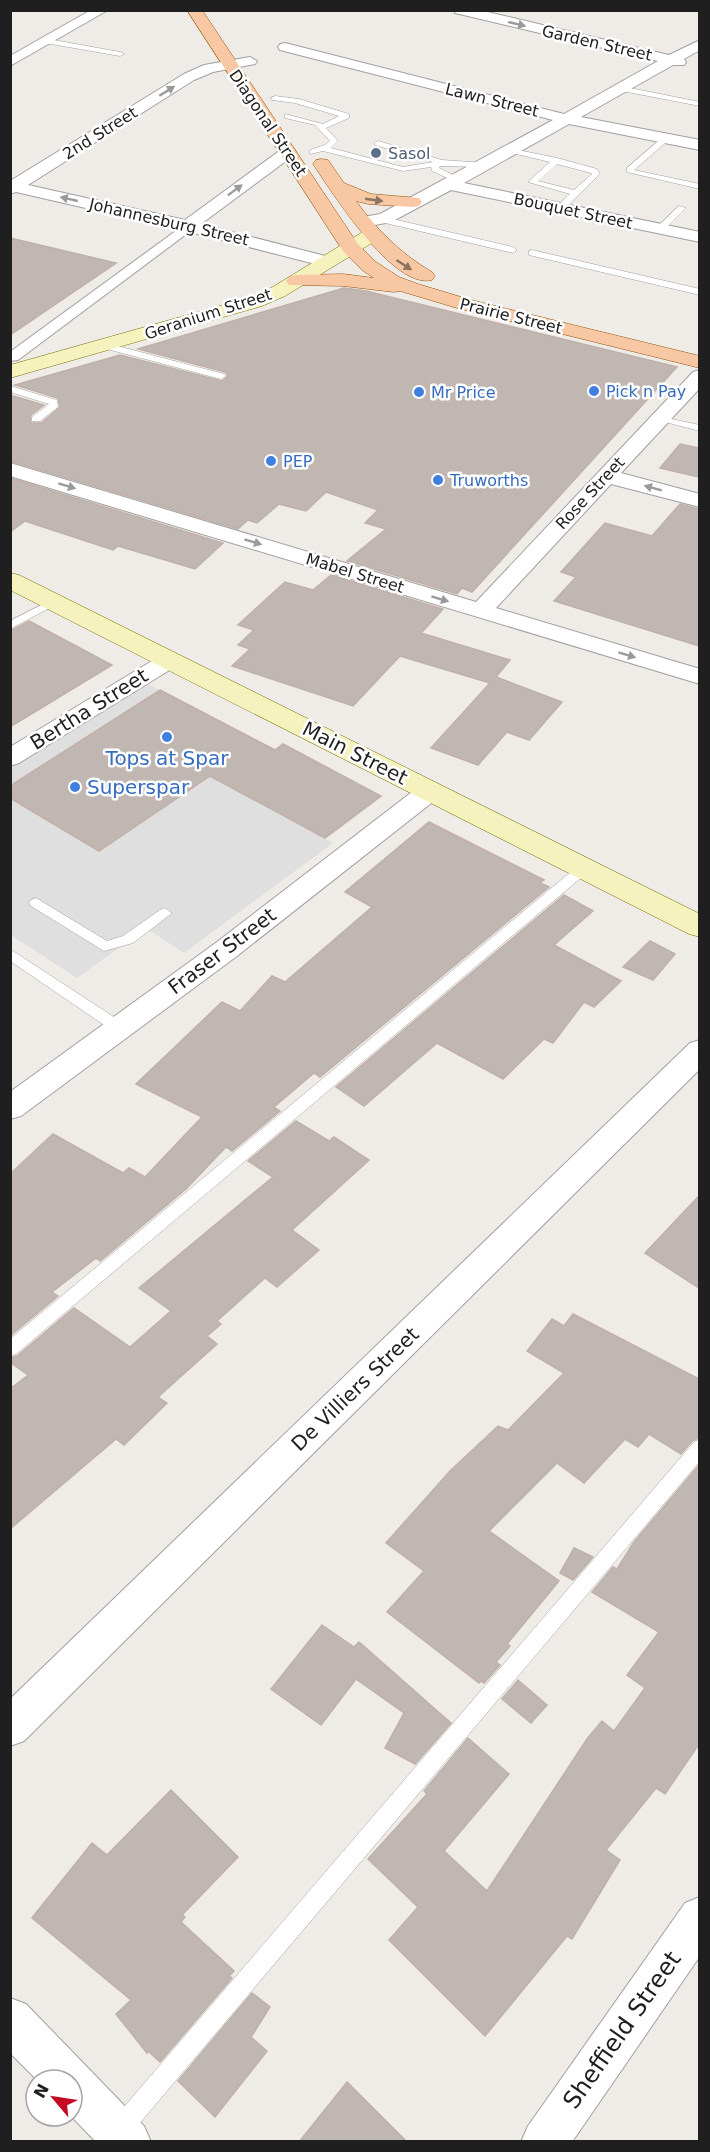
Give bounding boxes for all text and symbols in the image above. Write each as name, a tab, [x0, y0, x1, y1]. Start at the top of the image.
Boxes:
one-way arrow	[508, 20, 527, 29]
street label: Garden Street	[540, 21, 654, 65]
street label: Diagonal Street	[225, 66, 311, 180]
street label: Lawn Street	[443, 79, 541, 121]
one-way arrow	[159, 85, 175, 96]
street label: 2nd Street	[59, 103, 141, 163]
place label: Sasol	[388, 144, 431, 163]
marker: Sasol	[369, 146, 383, 160]
one-way arrow	[227, 185, 242, 197]
street label: Bouquet Street	[512, 189, 634, 233]
one-way arrow	[59, 194, 78, 203]
street label: Johannesburg Street	[86, 194, 251, 250]
one-way arrow	[365, 195, 384, 204]
one-way arrow	[396, 259, 412, 270]
street label: Geranium Street	[142, 284, 274, 344]
street label: Prairie Street	[458, 294, 564, 338]
place label: Pick n Pay	[606, 382, 686, 401]
place label: Mr Price	[431, 383, 496, 402]
marker: Pick n Pay	[587, 384, 601, 398]
marker: Mr Price	[412, 385, 426, 399]
place label: PEP	[283, 452, 313, 471]
street label: Rose Street	[552, 453, 628, 533]
marker: PEP	[264, 454, 278, 468]
place label: Truworths	[449, 471, 528, 490]
marker: Truworths	[431, 473, 445, 487]
one-way arrow	[58, 482, 76, 491]
one-way arrow	[644, 483, 662, 493]
one-way arrow	[244, 538, 262, 547]
street label: Mabel Street	[304, 549, 406, 597]
one-way arrow	[431, 595, 449, 604]
one-way arrow	[618, 651, 636, 660]
street label: Bertha Street	[26, 663, 152, 755]
street label: Main Street	[298, 716, 412, 790]
marker: Tops at Spar	[160, 730, 174, 744]
place label: Tops at Spar	[105, 746, 229, 770]
place label: Superspar	[87, 775, 190, 799]
marker: Superspar	[68, 780, 82, 794]
street label: Fraser Street	[163, 903, 281, 999]
street label: De Villiers Street	[286, 1322, 424, 1456]
street label: Sheffield Street	[557, 1946, 687, 2114]
north arrow	[24, 2068, 84, 2128]
text: N	[30, 2081, 53, 2101]

